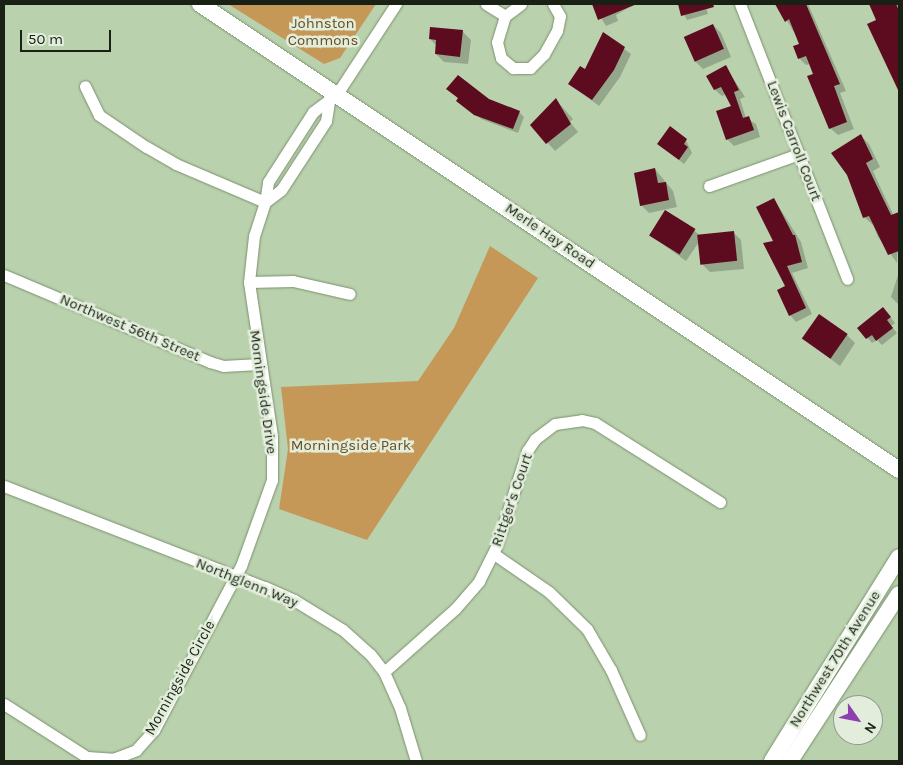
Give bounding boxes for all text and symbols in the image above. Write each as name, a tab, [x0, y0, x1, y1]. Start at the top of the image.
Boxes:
park label: Johnston Commons	[288, 14, 358, 49]
scale bar	[22, 20, 114, 52]
text: 50 m	[28, 30, 63, 48]
street label: Lewis Carroll Court	[763, 78, 825, 204]
street label: Merle Hay Road	[502, 199, 598, 273]
street label: Northwest 56th Street	[57, 290, 203, 366]
street label: Morningside Drive	[245, 329, 281, 455]
park label: Morningside Park	[291, 437, 411, 455]
street label: Rittger's Court	[488, 451, 536, 549]
street label: Northglenn Way	[193, 554, 301, 612]
street label: Northwest 70th Avenue	[786, 587, 884, 731]
street label: Morningside Circle	[141, 617, 219, 739]
north arrow	[833, 695, 883, 745]

